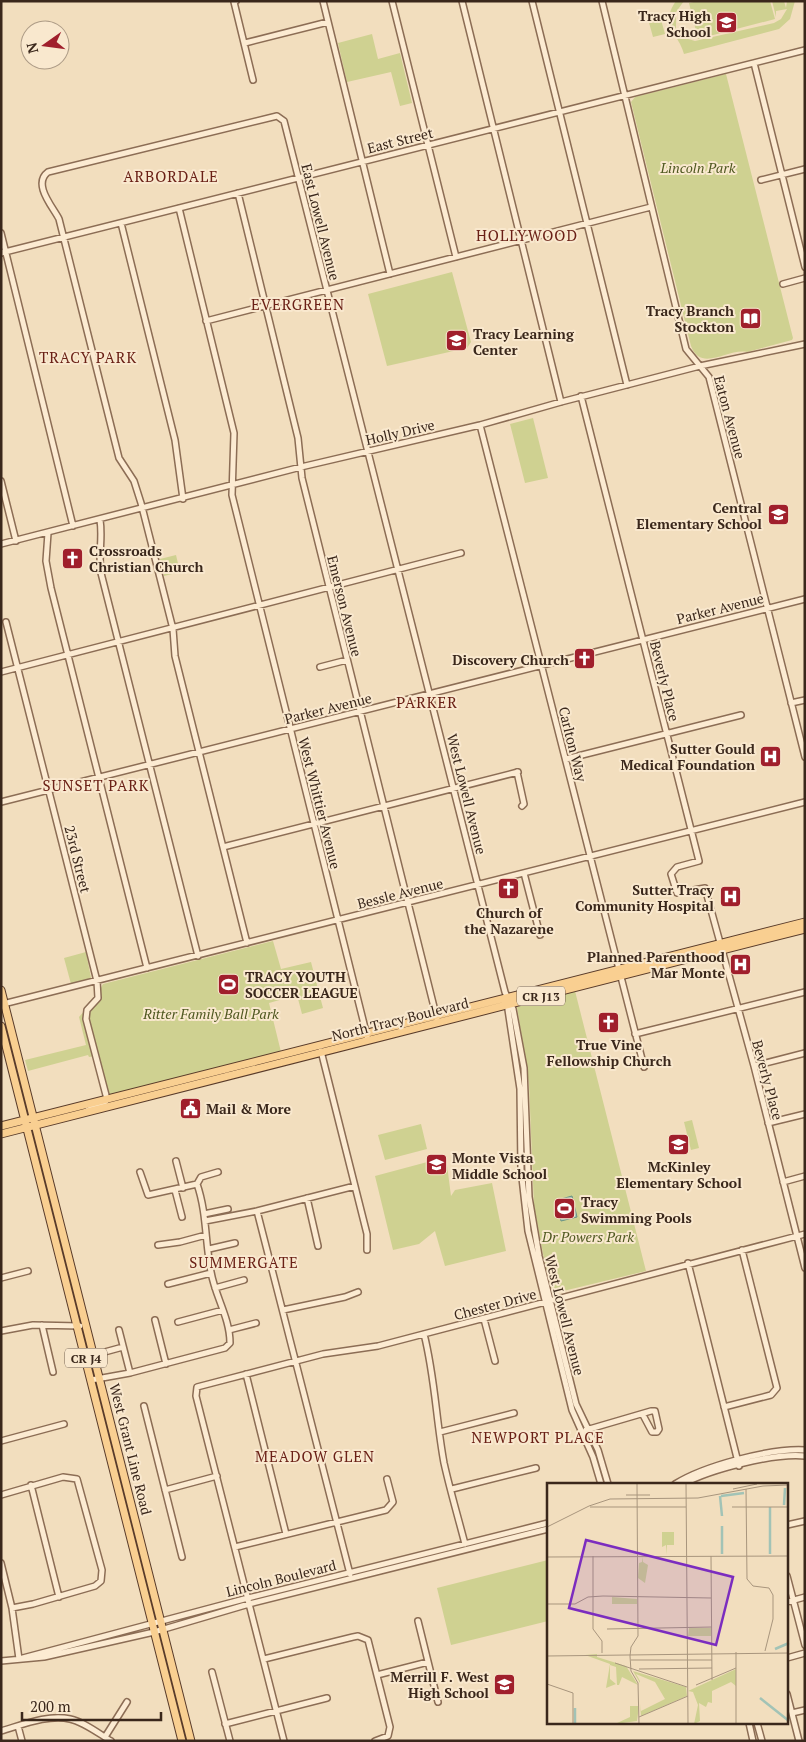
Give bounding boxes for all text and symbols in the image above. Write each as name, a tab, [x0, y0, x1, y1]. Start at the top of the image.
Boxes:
place label: Tracy High School	[638, 6, 711, 41]
school or university icon: Tracy High School	[715, 11, 739, 35]
north arrow	[20, 20, 70, 70]
text: N	[21, 40, 42, 56]
street label: East Street	[365, 122, 436, 157]
park label: Lincoln Park	[660, 158, 736, 177]
street label: East Lowell Avenue	[297, 162, 345, 282]
district label: ARBORDALE	[123, 166, 219, 186]
district label: HOLLYWOOD	[476, 225, 578, 245]
district label: EVERGREEN	[251, 294, 345, 314]
place label: Tracy Branch Stockton	[646, 301, 734, 336]
library icon: Tracy Branch Stockton	[738, 306, 762, 330]
place label: Tracy Learning Center	[473, 324, 575, 359]
school or university icon: Tracy Learning Center	[445, 329, 469, 353]
district label: TRACY PARK	[39, 347, 137, 367]
street label: Eaton Avenue	[710, 373, 750, 461]
street label: Holly Drive	[364, 415, 436, 449]
place label: Central Elementary School	[636, 498, 762, 533]
school or university icon: Central Elementary School	[766, 503, 790, 527]
place label: Crossroads Christian Church	[89, 541, 204, 576]
church icon: Crossroads Christian Church	[61, 546, 85, 570]
street label: Emerson Avenue	[323, 553, 367, 659]
street label: Parker Avenue	[674, 588, 766, 628]
street label: Beverly Place	[646, 639, 684, 723]
church icon: Discovery Church	[573, 647, 597, 671]
place label: Discovery Church	[452, 650, 569, 669]
street label: Parker Avenue	[282, 688, 374, 728]
district label: PARKER	[396, 692, 458, 712]
street label: Carlton Way	[555, 705, 592, 784]
street label: West Lowell Avenue	[443, 732, 491, 856]
street label: West Whittier Avenue	[294, 735, 346, 871]
place label: Sutter Gould Medical Foundation	[621, 739, 756, 774]
hospital icon: Sutter Gould Medical Foundation	[759, 744, 783, 768]
district label: SUNSET PARK	[42, 775, 150, 795]
street label: 23rd Street	[60, 823, 96, 895]
street label: Bessle Avenue	[355, 873, 445, 913]
church icon: Church of the Nazarene	[497, 877, 521, 901]
place label: Sutter Tracy Community Hospital	[575, 880, 715, 915]
hospital icon: Sutter Tracy Community Hospital	[718, 885, 742, 909]
place label: Church of the Nazarene	[464, 903, 554, 938]
place label: Planned Parenthood Mar Monte	[587, 947, 726, 982]
hospital icon: Planned Parenthood Mar Monte	[729, 952, 753, 976]
place label: TRACY YOUTH SOCCER LEAGUE	[245, 967, 358, 1002]
sports icon: TRACY YOUTH SOCCER LEAGUE	[217, 972, 241, 996]
road number: CR J13	[517, 986, 565, 1006]
street label: North Tracy Boulevard	[330, 993, 471, 1045]
park label: Ritter Family Ball Park	[142, 1004, 279, 1023]
church icon: True Vine Fellowship Church	[597, 1010, 621, 1034]
place label: True Vine Fellowship Church	[547, 1035, 671, 1070]
street label: Beverly Place	[748, 1038, 788, 1122]
public building icon: Mail & More	[178, 1096, 202, 1120]
place label: Mail & More	[206, 1099, 292, 1118]
school or university icon: McKinley Elementary School	[667, 1132, 691, 1156]
place label: Monte Vista Middle School	[452, 1148, 548, 1183]
school or university icon: Monte Vista Middle School	[424, 1153, 448, 1177]
place label: McKinley Elementary School	[616, 1157, 742, 1192]
place label: Tracy Swimming Pools	[581, 1192, 692, 1227]
sports icon: Tracy Swimming Pools	[553, 1197, 577, 1221]
park label: Dr Powers Park	[541, 1227, 634, 1246]
district label: SUMMERGATE	[189, 1252, 299, 1272]
street label: West Lowell Avenue	[541, 1253, 589, 1377]
street label: Chester Drive	[452, 1284, 538, 1324]
road number: CR J4	[65, 1349, 107, 1368]
street label: West Grant Line Road	[105, 1381, 157, 1517]
district label: NEWPORT PLACE	[471, 1427, 605, 1447]
district label: MEADOW GLEN	[255, 1446, 375, 1466]
inset map	[547, 1483, 788, 1724]
street label: Lincoln Boulevard	[224, 1555, 338, 1601]
place label: Merrill F. West High School	[390, 1667, 489, 1702]
school or university icon: Merrill F. West High School	[493, 1672, 517, 1696]
scale bar	[22, 1690, 161, 1722]
text: 200 m	[30, 1696, 71, 1716]

